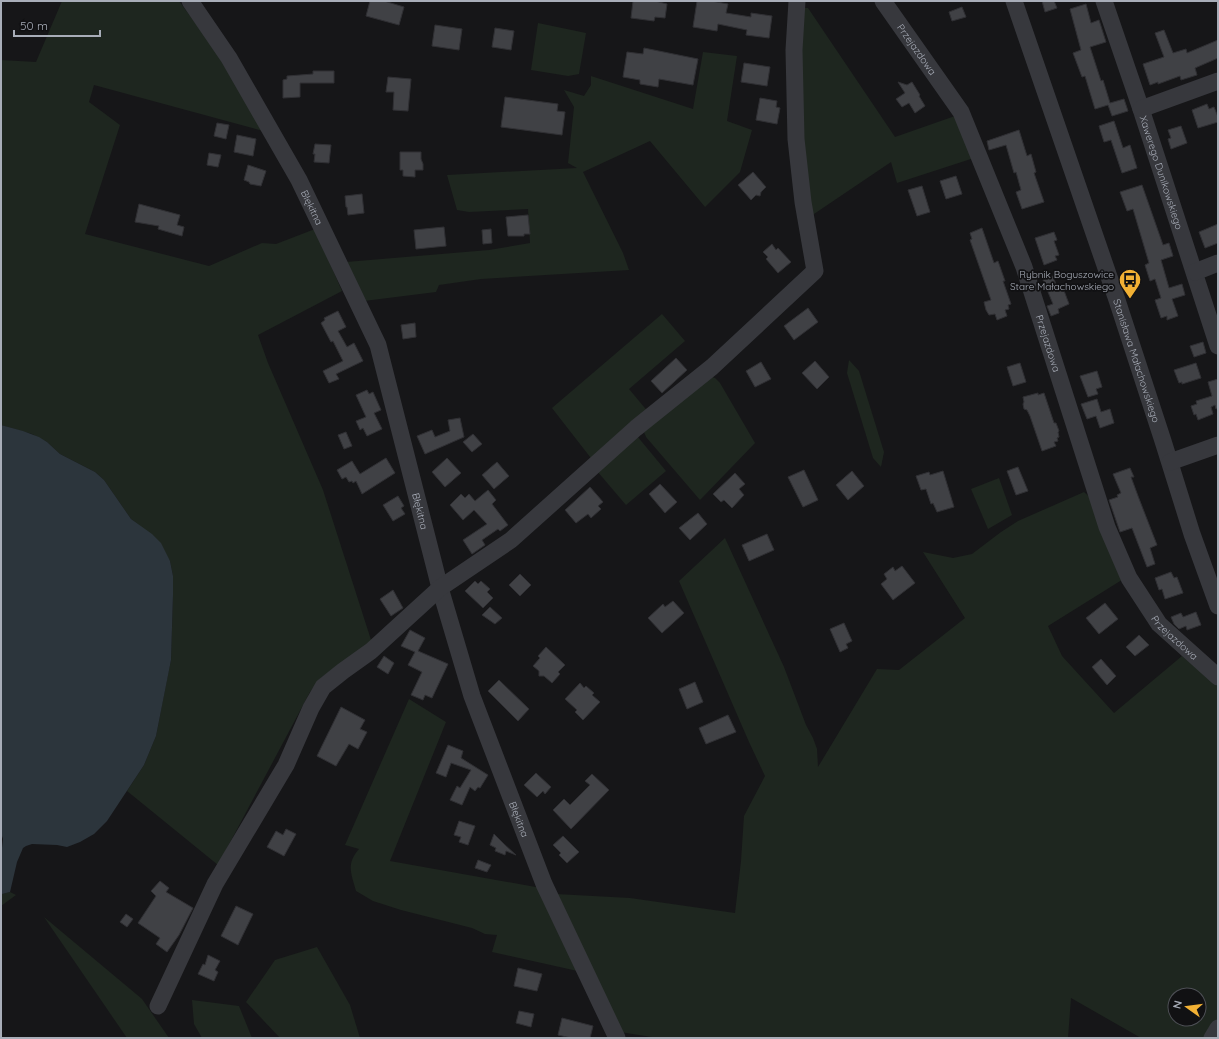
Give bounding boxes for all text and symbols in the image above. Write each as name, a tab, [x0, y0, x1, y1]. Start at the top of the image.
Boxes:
scale bar	[14, 12, 100, 38]
text: 50 m	[20, 18, 48, 33]
street label: Przejazdowa	[894, 22, 939, 78]
street label: Xawerego Dunikowskiego	[1137, 114, 1186, 231]
street label: Błękitna	[298, 188, 326, 227]
bus stop icon: Rybnik Boguszowice Stare Małachowskiego	[1117, 267, 1143, 300]
place label: Rybnik Boguszowice Stare Małachowskiego	[1010, 268, 1114, 293]
street label: Stanisława Małachowskiego	[1110, 297, 1163, 424]
street label: Przejazdowa	[1033, 313, 1063, 374]
street label: Błękitna	[409, 492, 431, 531]
street label: Przejazdowa	[1148, 613, 1200, 663]
street label: Błękitna	[506, 800, 531, 839]
north arrow	[1167, 987, 1207, 1027]
text: N	[1170, 999, 1185, 1010]

